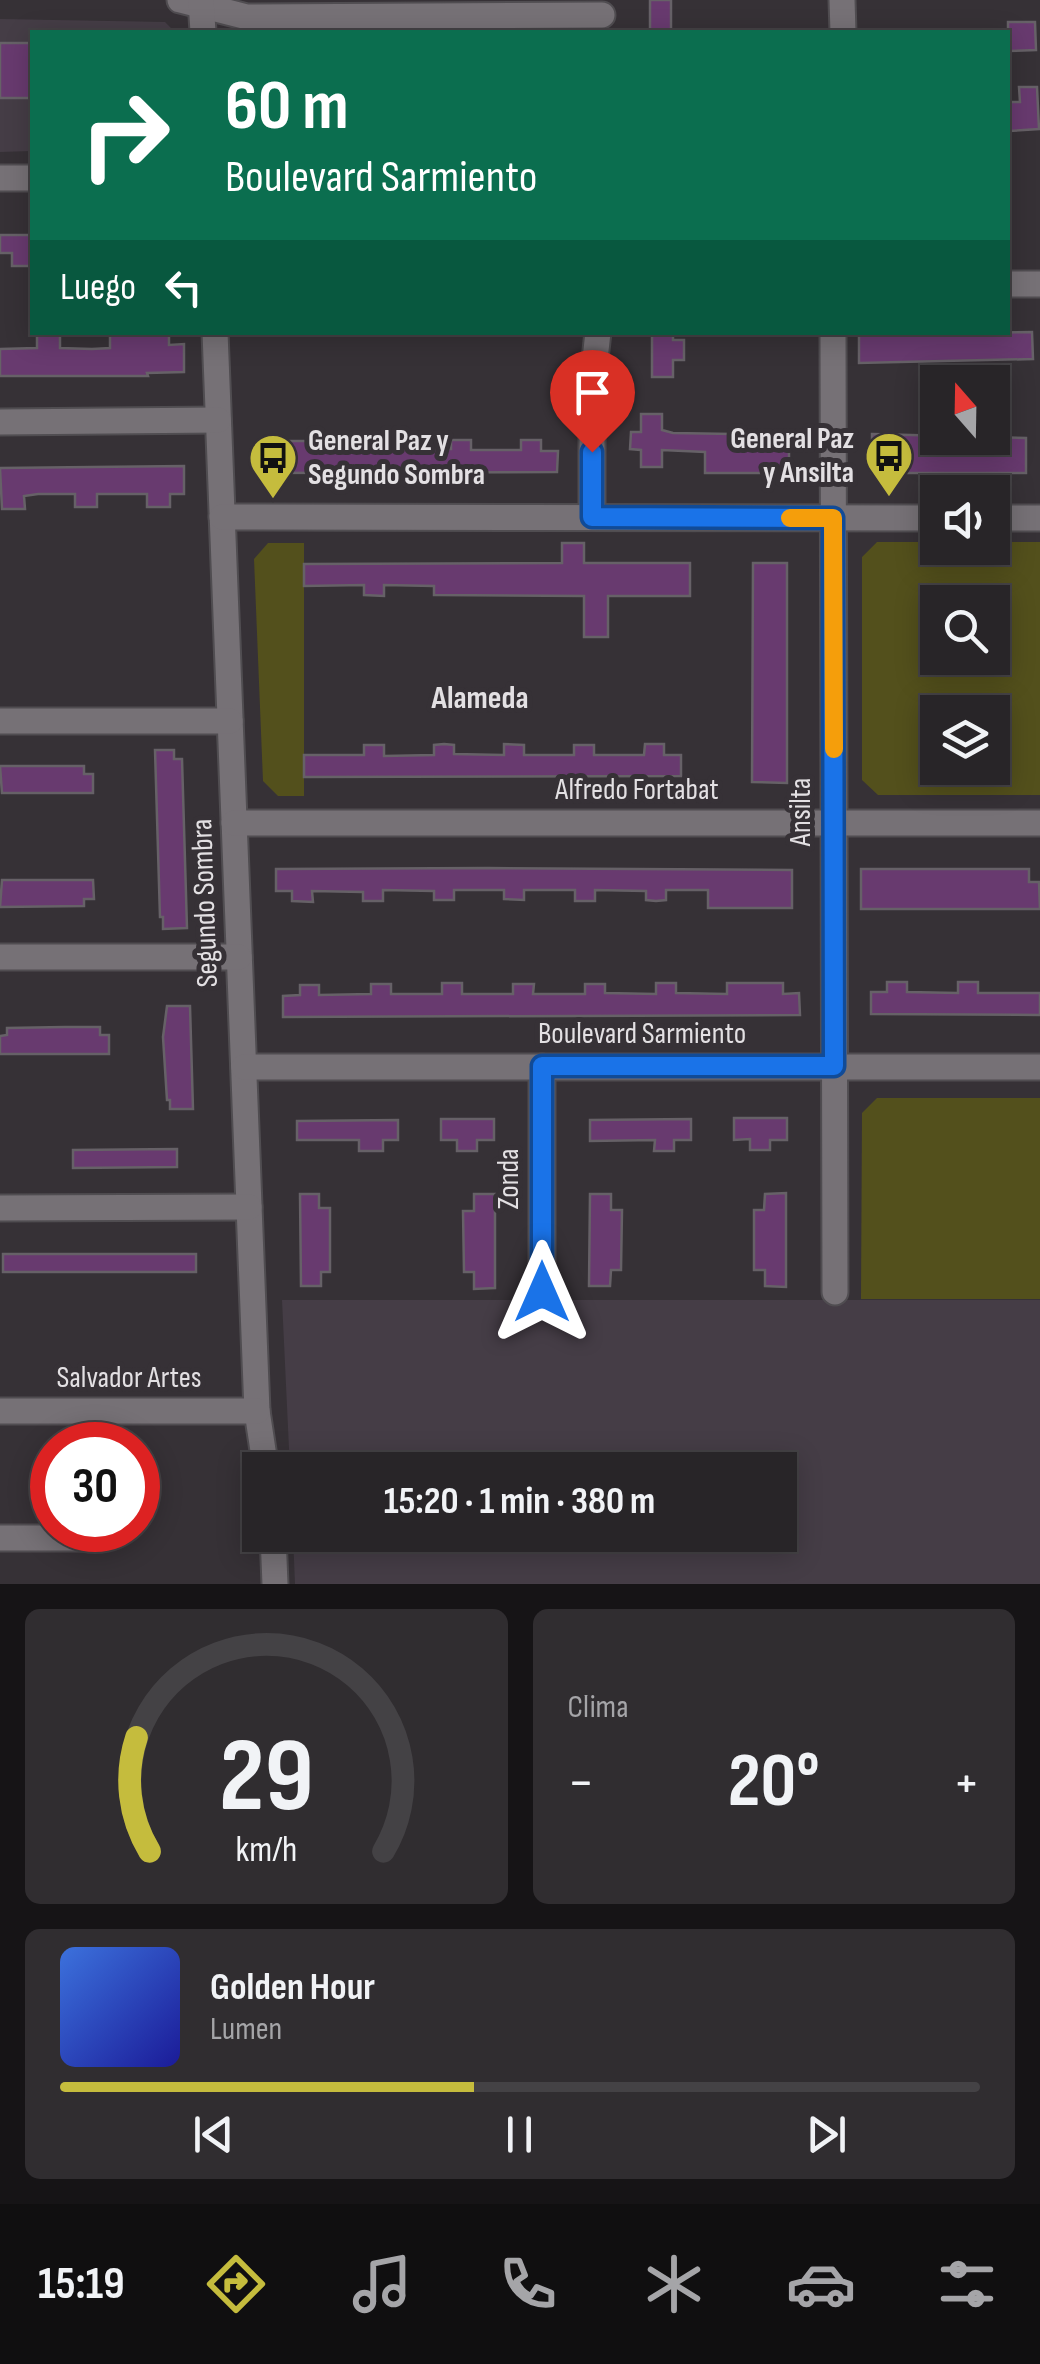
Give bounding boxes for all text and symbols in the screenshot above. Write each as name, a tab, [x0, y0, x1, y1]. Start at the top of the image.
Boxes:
text: 60 m	[225, 65, 349, 149]
icon: right	[60, 70, 190, 200]
text: Boulevard Sarmiento	[225, 150, 537, 205]
icon: left	[156, 260, 211, 315]
text: Luego	[60, 265, 136, 310]
pin	[550, 350, 635, 453]
icon: arrive	[565, 365, 620, 420]
north arrow	[920, 365, 1010, 455]
map controls	[920, 365, 1010, 785]
place label: General Paz y Ansilta	[730, 421, 854, 491]
place label: General Paz y Segundo Sombra	[308, 423, 485, 493]
bus stop icon: General Paz y Ansilta	[863, 430, 915, 498]
bus stop icon: General Paz y Segundo Sombra	[247, 432, 299, 500]
button: sound	[920, 475, 1010, 565]
button: search	[920, 585, 1010, 675]
district label: Alameda	[430, 679, 529, 718]
button: layers	[920, 695, 1010, 785]
street label: Alfredo Fortabat	[554, 772, 719, 808]
street label: Ansilta	[783, 778, 819, 847]
street label: Segundo Sombra	[184, 818, 226, 988]
street label: Boulevard Sarmiento	[538, 1016, 746, 1052]
street label: Zonda	[491, 1148, 527, 1210]
position arrow	[490, 1240, 594, 1344]
street label: Salvador Artes	[56, 1360, 202, 1396]
speed limit sign: 30	[30, 1422, 160, 1552]
text: 15:20 · 1 min · 380 m	[384, 1479, 655, 1524]
text: Clima	[568, 1688, 628, 1727]
text: 29	[219, 1715, 314, 1840]
text: 20°	[728, 1737, 820, 1828]
text: −	[568, 1750, 594, 1817]
text: +	[953, 1750, 980, 1817]
text: km/h	[235, 1829, 297, 1872]
text: Golden Hour	[210, 1965, 375, 2010]
text: Lumen	[210, 2010, 282, 2049]
icon: previous	[186, 2107, 241, 2162]
icon: pause	[492, 2107, 547, 2162]
icon: next	[799, 2107, 854, 2162]
icon: directions	[201, 2249, 271, 2319]
icon: music	[347, 2249, 417, 2319]
icon: phone	[493, 2249, 563, 2319]
icon: climate	[639, 2249, 709, 2319]
icon: car	[786, 2249, 856, 2319]
icon: filters	[932, 2249, 1002, 2319]
text: 15:19	[38, 2257, 125, 2312]

